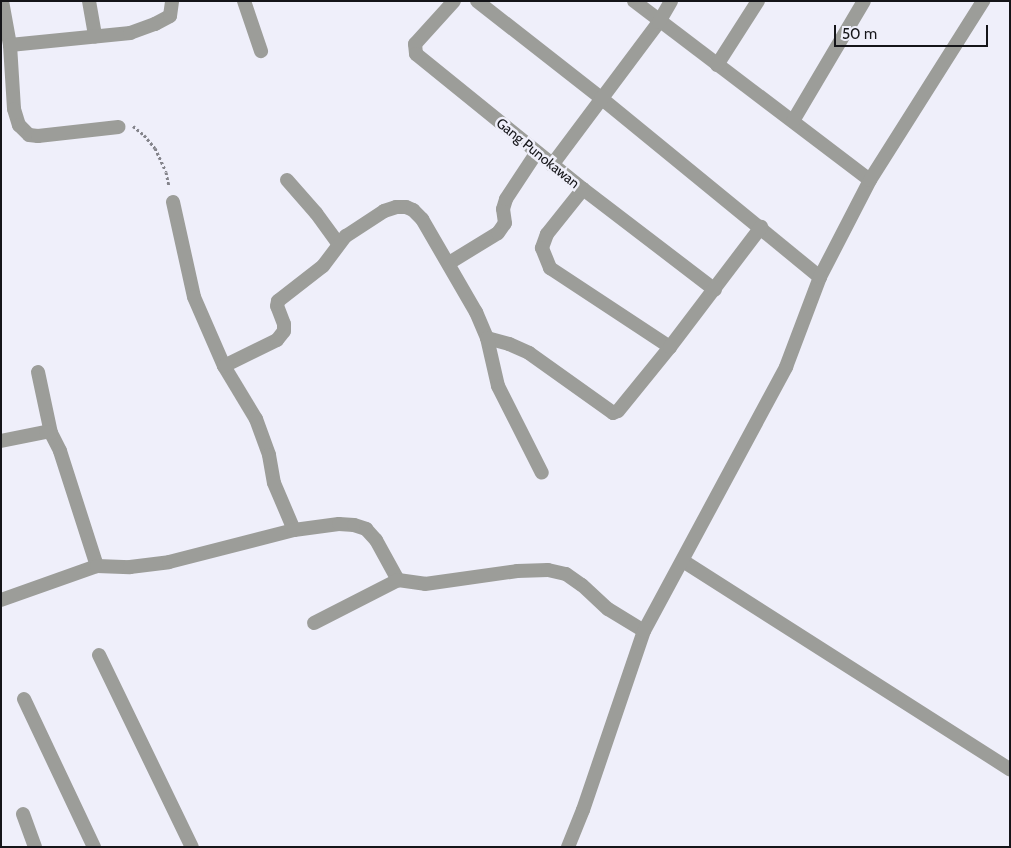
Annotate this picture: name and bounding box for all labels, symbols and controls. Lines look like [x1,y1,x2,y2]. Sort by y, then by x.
scale bar [836,15,990,47]
text: 50 m [842,25,877,43]
street label: Gang Punokawan [493,114,583,192]

